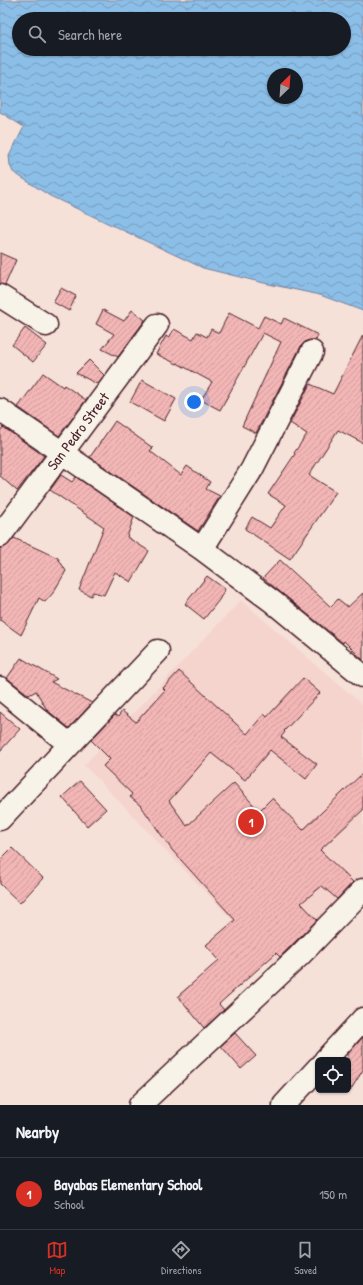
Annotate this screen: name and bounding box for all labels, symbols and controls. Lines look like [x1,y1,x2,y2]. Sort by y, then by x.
search box [12,12,351,56]
icon: search [26,23,48,45]
text: Search here [58,24,122,45]
north arrow [267,68,303,104]
street label: San Pedro Street [42,387,115,474]
your location [184,392,204,412]
pin: 1 [238,807,264,837]
map controls [315,1057,351,1093]
button: locate [315,1057,351,1093]
text: Nearby [16,1120,59,1143]
text: Bayabas Elementary School [54,1174,202,1195]
text: 1 [27,1185,31,1203]
text: 150 m [319,1185,347,1203]
text: School [54,1195,84,1213]
tab: Map [46,1239,68,1277]
tab: Directions [161,1239,202,1277]
tab: Saved [294,1239,317,1277]

